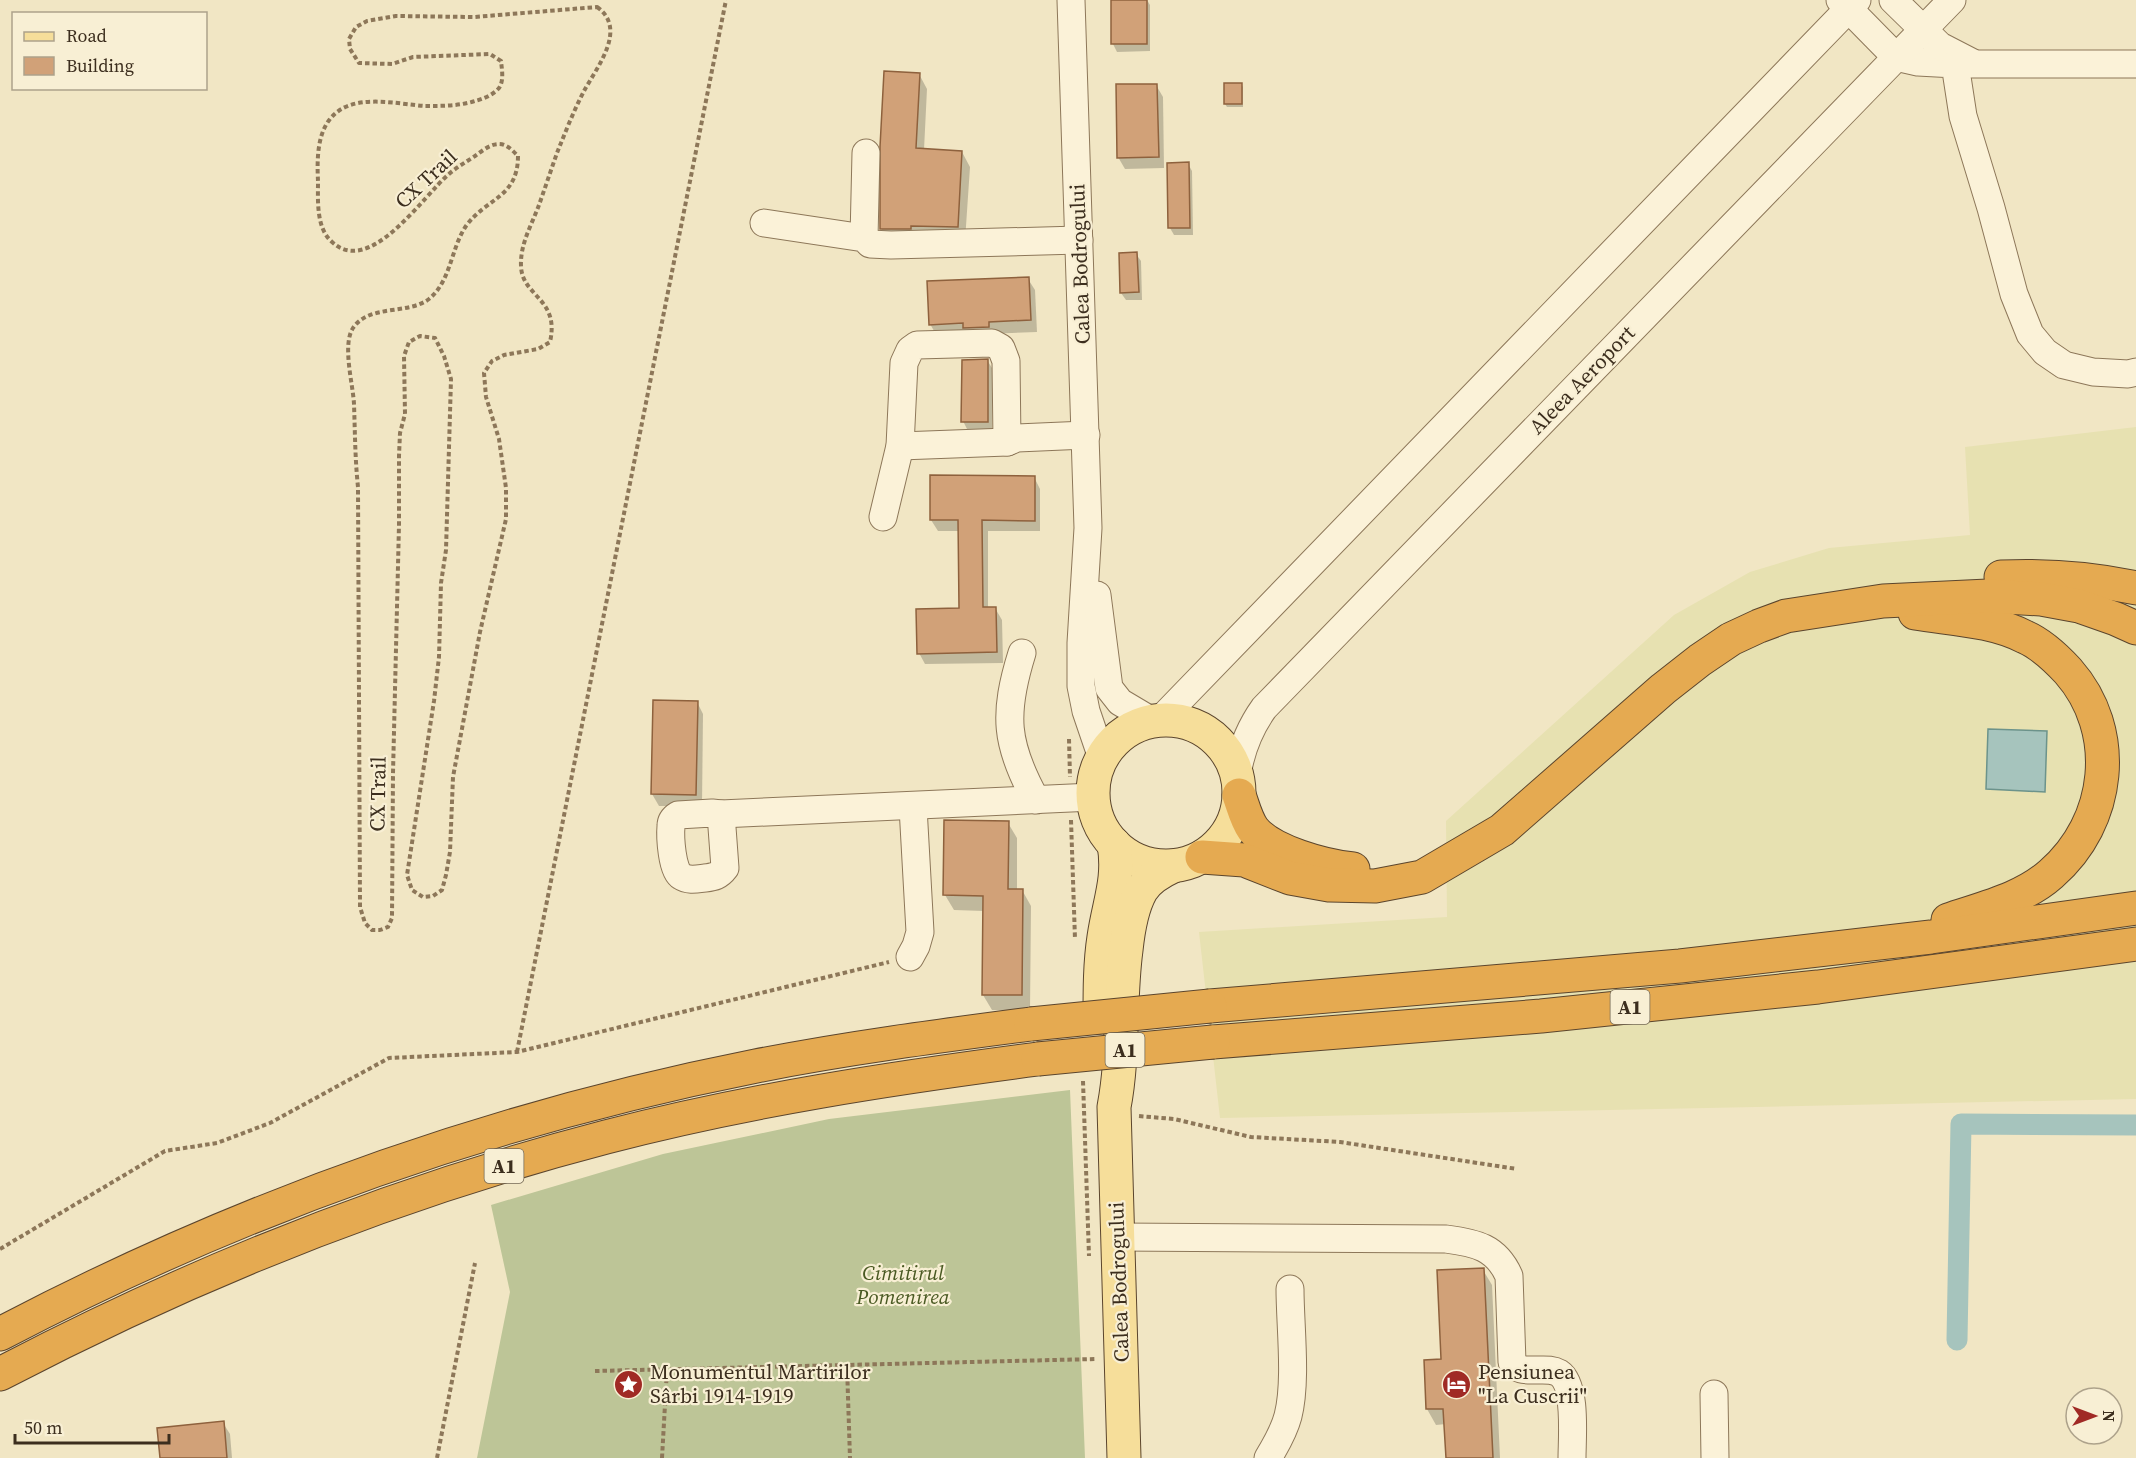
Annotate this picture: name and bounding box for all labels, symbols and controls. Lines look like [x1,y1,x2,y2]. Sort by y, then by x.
legend [12,12,207,90]
text: Road [66,23,107,48]
text: Building [66,53,134,78]
street label: CX Trail [388,142,463,215]
street label: Calea Bodrogului [1062,183,1097,345]
street label: Aleea Aeroport [1522,319,1641,440]
street label: CX Trail [362,756,393,832]
road number: A1 [1610,990,1650,1024]
road number: A1 [1106,1033,1144,1067]
road number: A1 [484,1149,524,1183]
street label: Calea Bodrogului [1101,1201,1136,1363]
park label: Cimitirul Pomenirea [855,1258,950,1311]
place label: Monumentul Martirilor Sârbi 1914-1919 [650,1357,871,1410]
place label: Pensiunea "La Cuscrii" [1478,1357,1587,1410]
place icon: Monumentul Martirilor Sârbi 1914-1919 [613,1368,645,1400]
hotel icon: Pensiunea "La Cuscrii" [1441,1368,1473,1400]
north arrow [2064,1386,2124,1446]
scale bar [15,1407,170,1445]
text: N [2098,1410,2120,1422]
text: 50 m [24,1415,62,1440]

